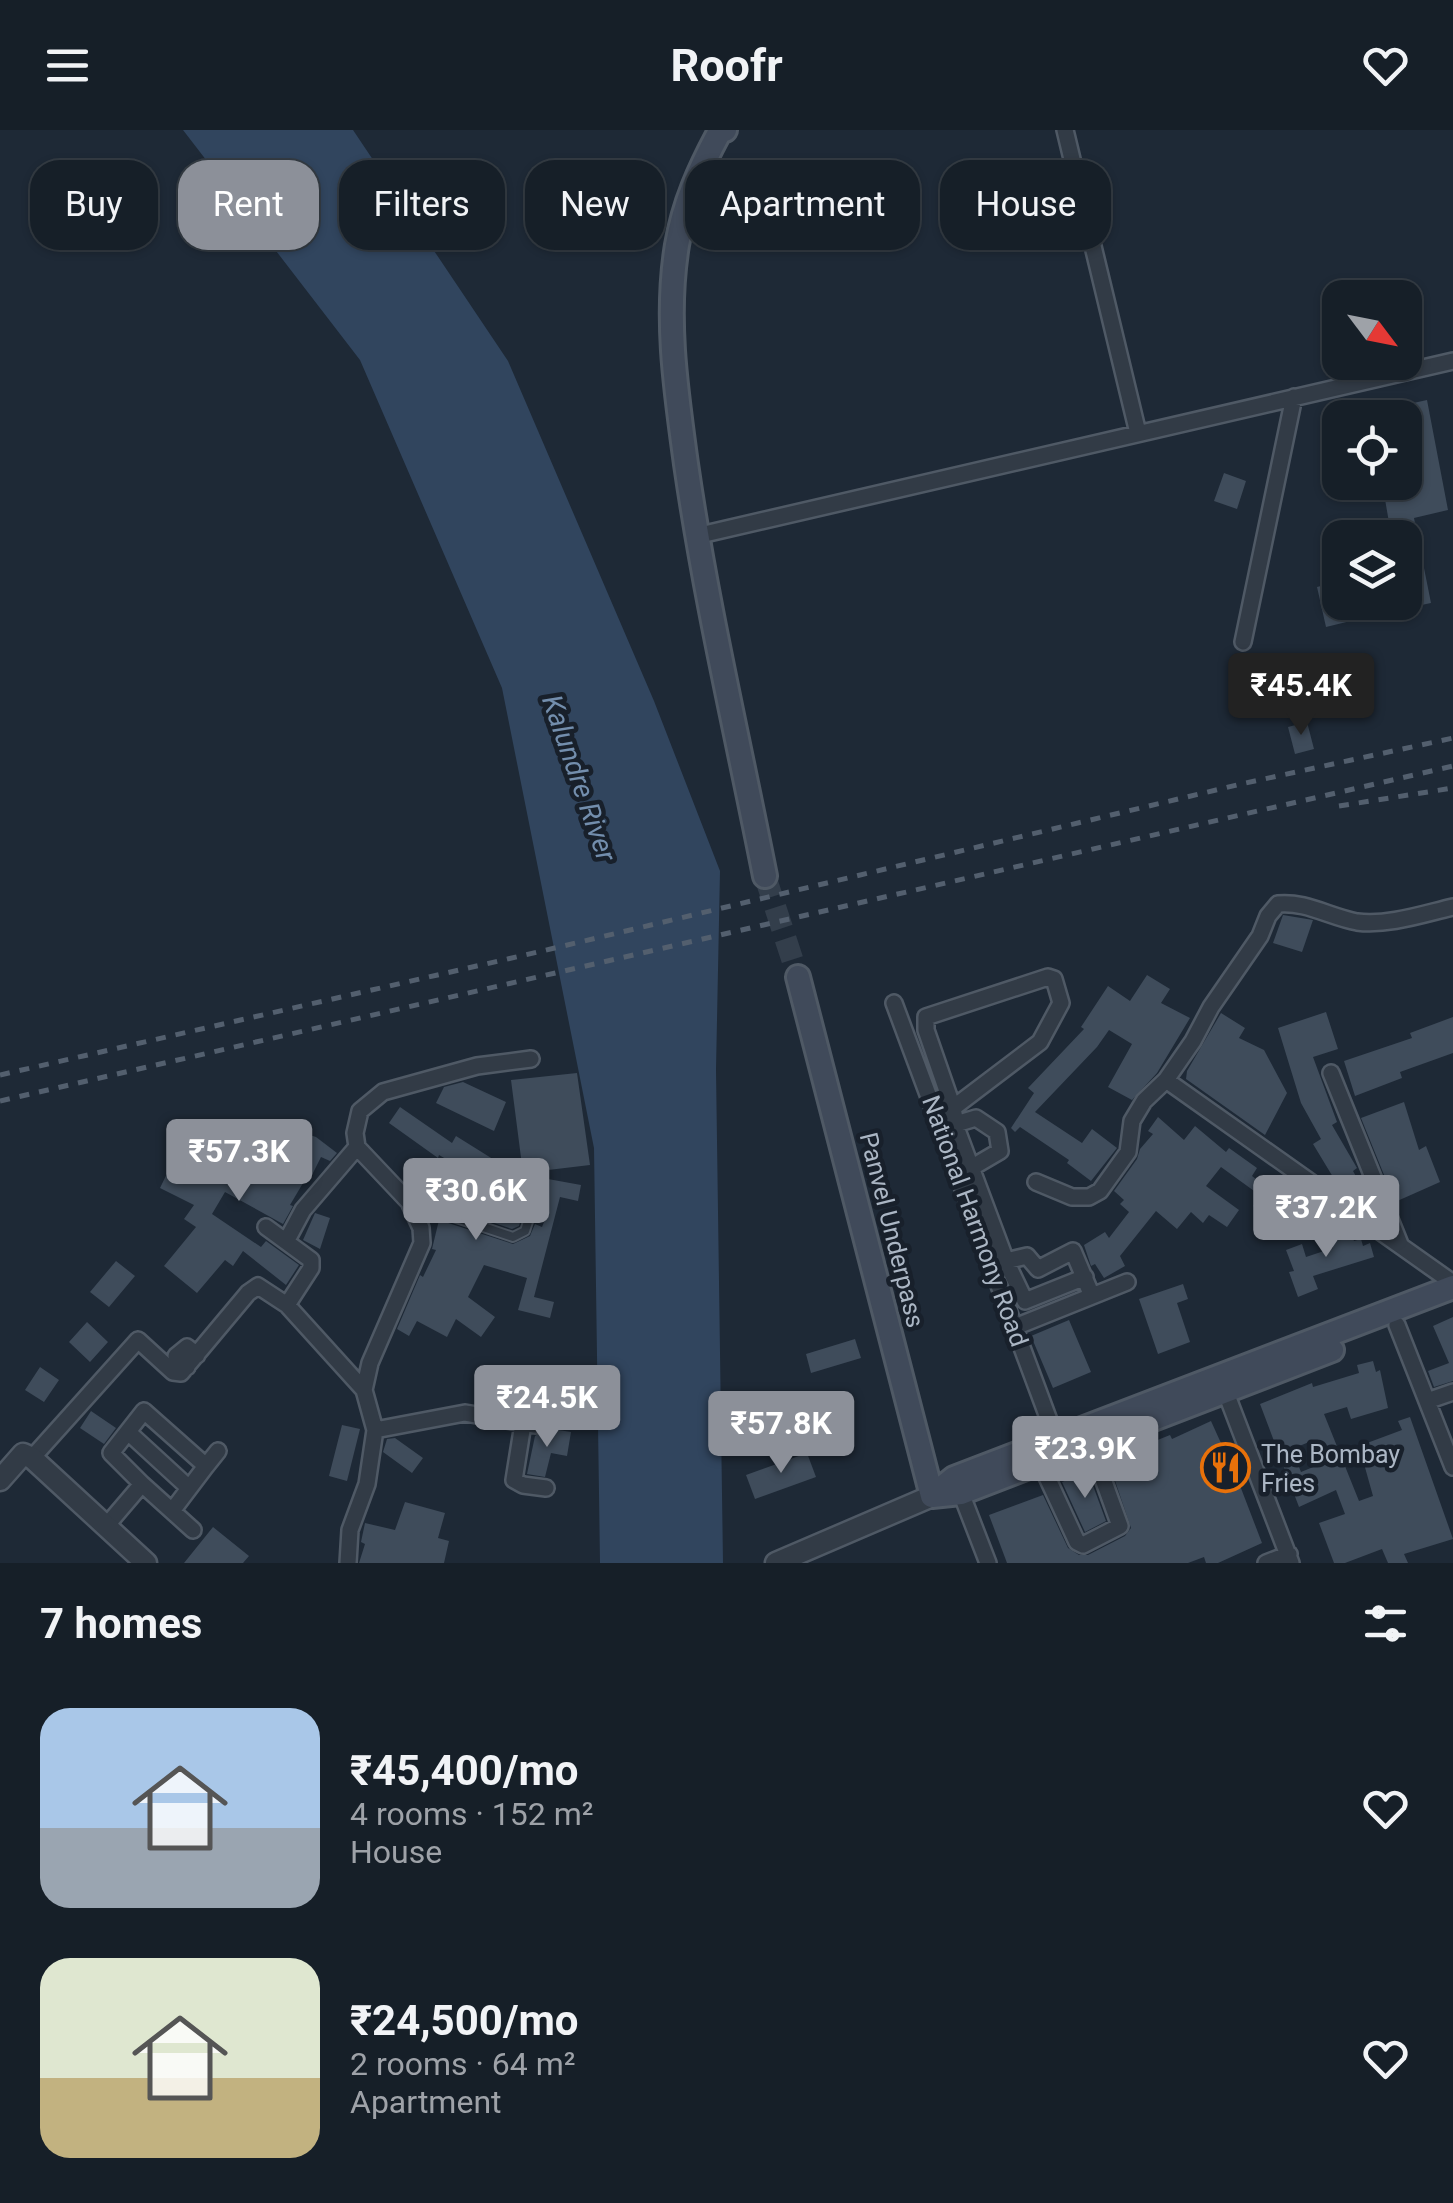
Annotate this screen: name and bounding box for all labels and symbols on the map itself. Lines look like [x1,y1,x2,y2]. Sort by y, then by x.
north arrow [1322,280,1422,380]
pin: ₹45.4K [1220,653,1382,738]
water label: Kalundre River [535,690,623,866]
street label: National Harmony Road [916,1092,1034,1350]
pin: ₹57.3K [158,1119,320,1204]
street label: Panvel Underpass [854,1130,930,1330]
pin: ₹30.6K [395,1158,557,1243]
pin: ₹37.2K [1245,1175,1407,1260]
pin: ₹24.5K [466,1365,628,1450]
pin: ₹57.8K [700,1391,862,1476]
pin: ₹23.9K [1004,1416,1166,1501]
place label: The Bombay Fries [1261,1440,1400,1498]
restaurant icon: The Bombay Fries [1200,1442,1252,1494]

